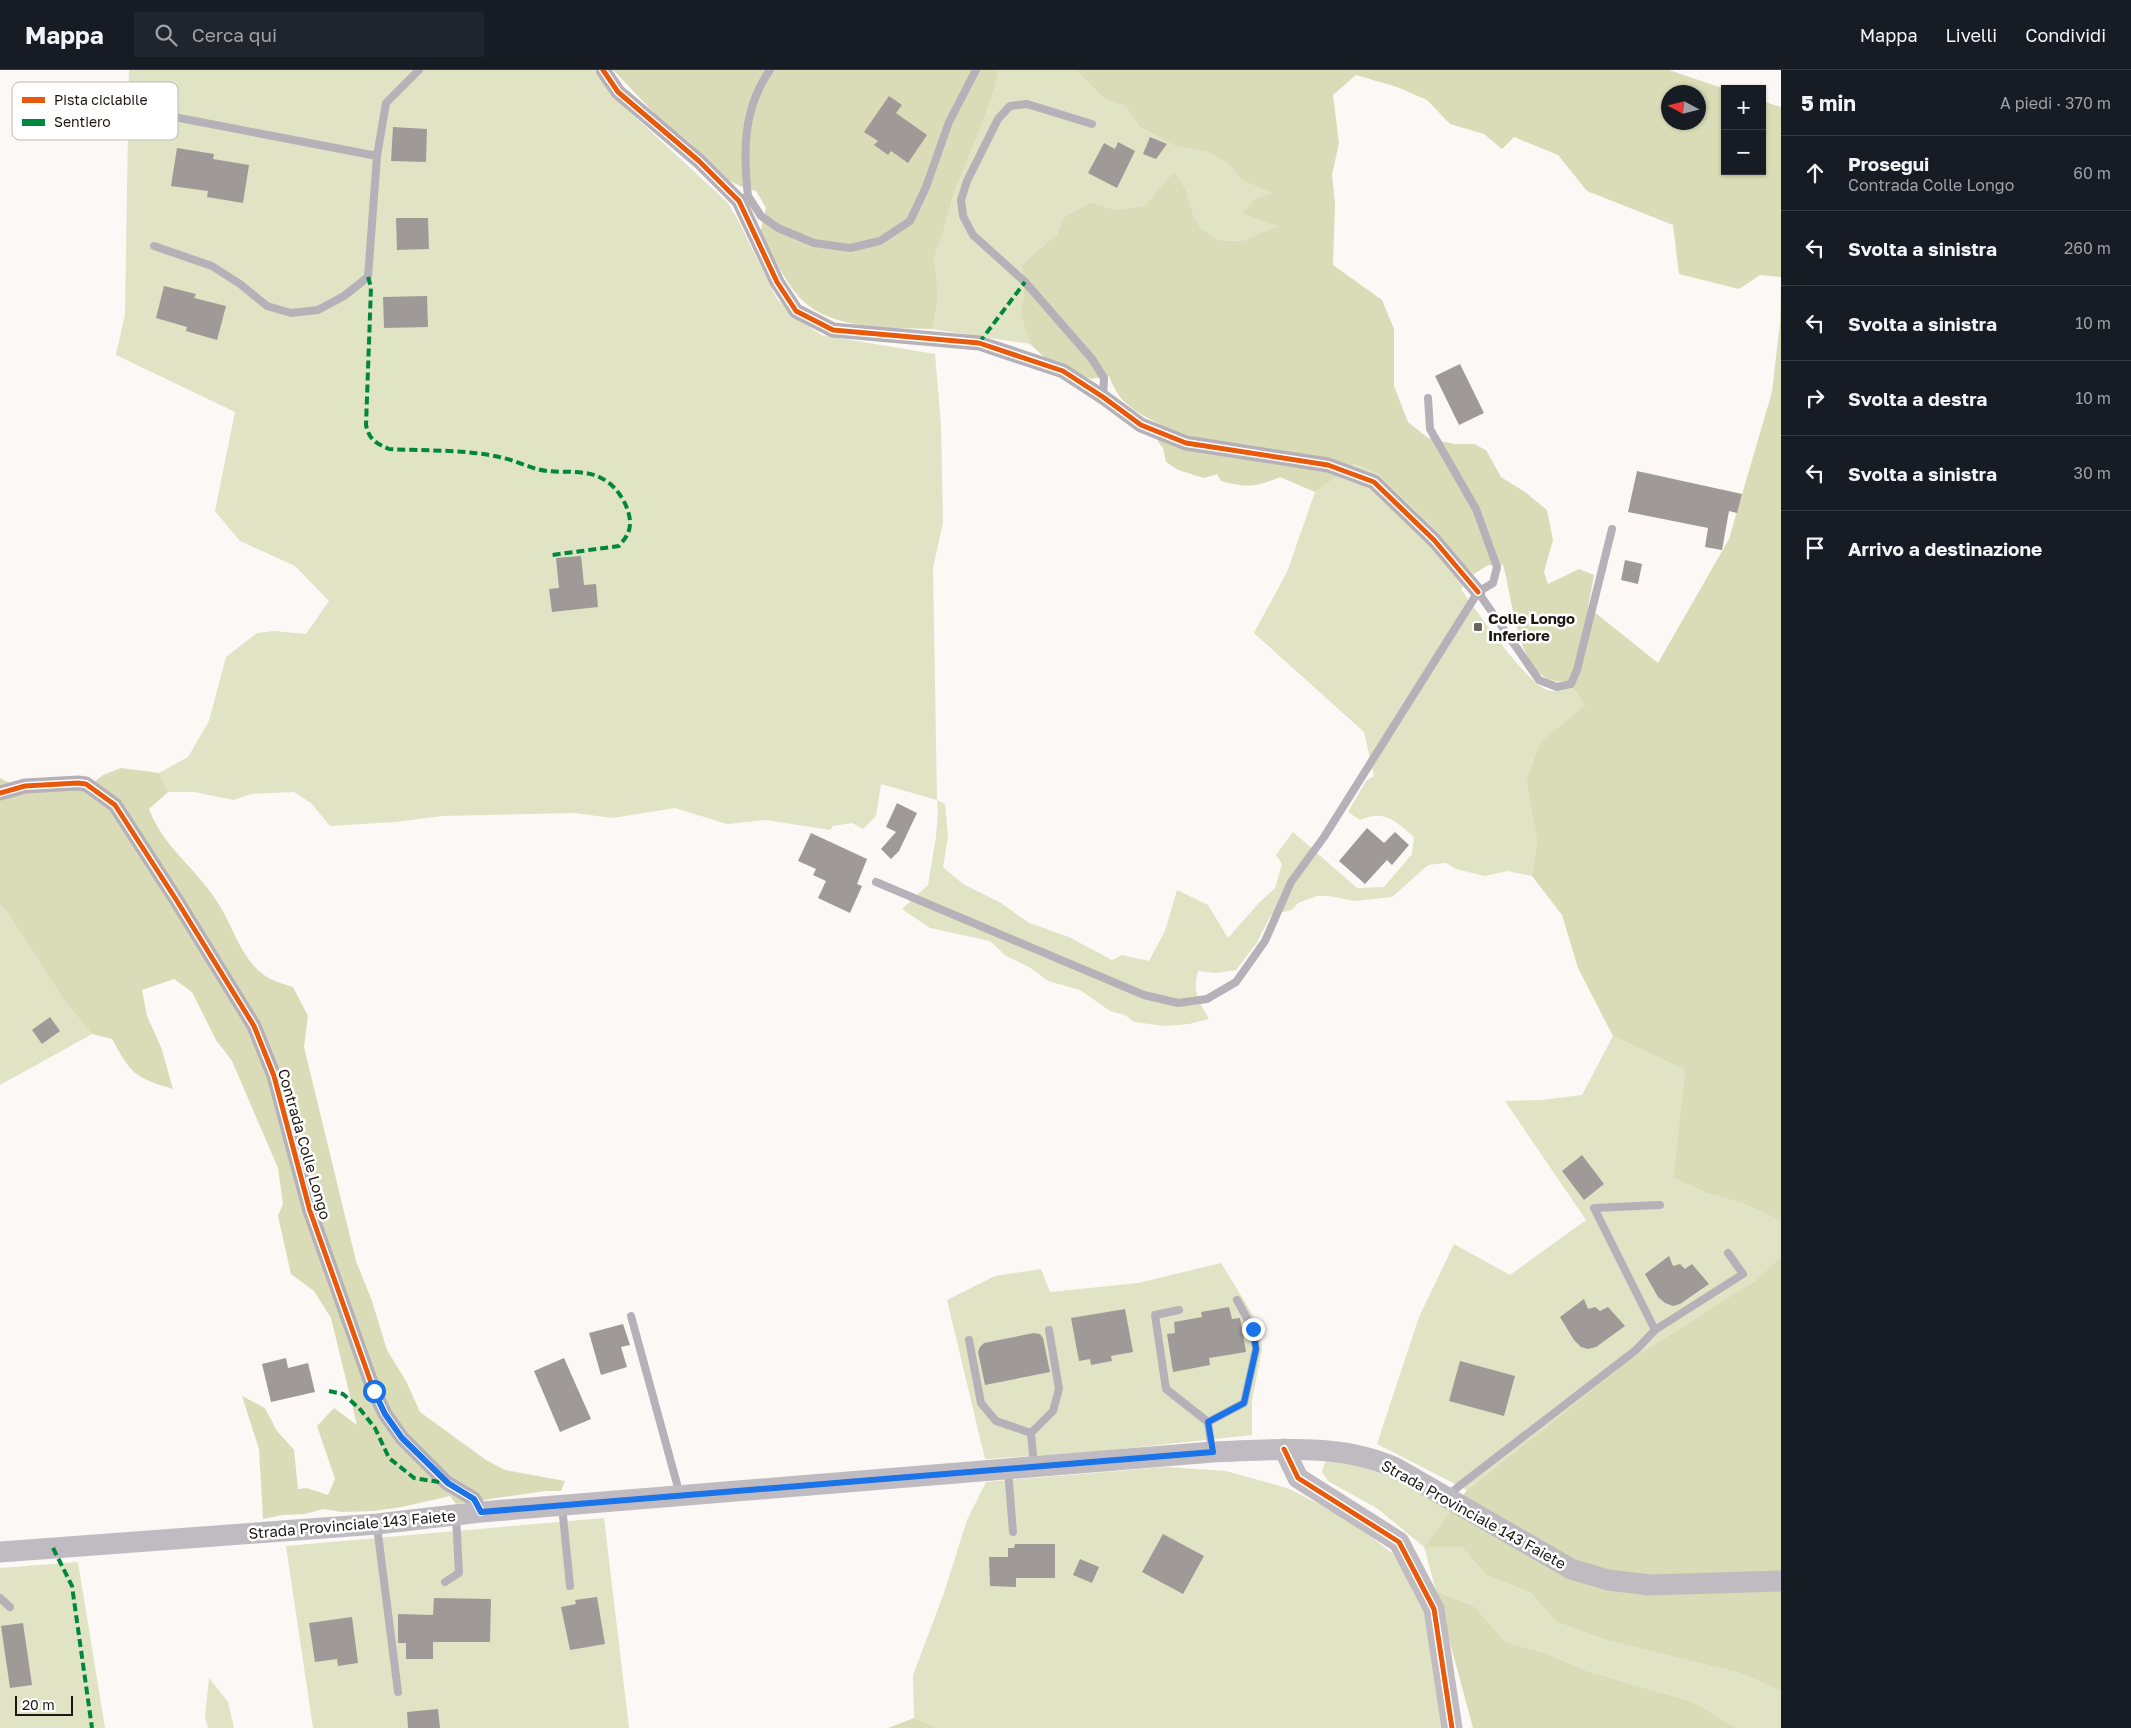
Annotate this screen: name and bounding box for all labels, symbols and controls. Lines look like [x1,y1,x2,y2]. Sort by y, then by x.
search box [134,12,484,57]
text: Mappa [25,20,104,49]
icon: search [152,21,180,49]
text: Cerca qui [192,23,277,46]
text: Mappa [1860,24,1918,46]
text: Livelli [1946,24,1997,46]
text: Condividi [2025,24,2106,46]
legend [12,82,178,140]
north arrow [1661,85,1706,130]
map controls [1721,85,1766,175]
button: + [1721,85,1766,130]
text: 5 min [1801,90,1856,116]
text: Pista ciclabile [54,91,148,108]
text: A piedi · 370 m [2000,93,2111,113]
text: Sentiero [54,113,111,130]
button: − [1721,130,1766,175]
text: Prosegui [1848,152,1929,175]
icon: ahead [1801,159,1829,187]
text: 60 m [2073,163,2111,183]
text: Contrada Colle Longo [1848,175,2014,195]
icon: left [1801,234,1829,262]
text: Svolta a sinistra [1848,237,1997,260]
text: 260 m [2064,238,2111,258]
icon: left [1801,309,1829,337]
text: Svolta a sinistra [1848,312,1997,335]
text: 10 m [2075,313,2111,333]
icon: right [1801,384,1829,412]
text: Svolta a destra [1848,387,1987,410]
text: 10 m [2075,388,2111,408]
icon: left [1801,459,1829,487]
text: Svolta a sinistra [1848,462,1997,485]
text: 30 m [2074,463,2111,483]
icon: arrive [1801,534,1829,562]
text: Arrivo a destinazione [1848,537,2042,560]
place label: Colle Longo Inferiore [1488,609,1575,644]
marker: Colle Longo Inferiore [1472,621,1484,633]
street label: Contrada Colle Longo [275,1067,335,1221]
route end [1242,1318,1265,1341]
route start [363,1380,386,1403]
street label: Strada Provinciale 143 Faiete [1379,1456,1570,1572]
street label: Strada Provinciale 143 Faiete [248,1506,457,1542]
scale bar [15,1693,72,1716]
text: 20 m [22,1696,55,1713]

